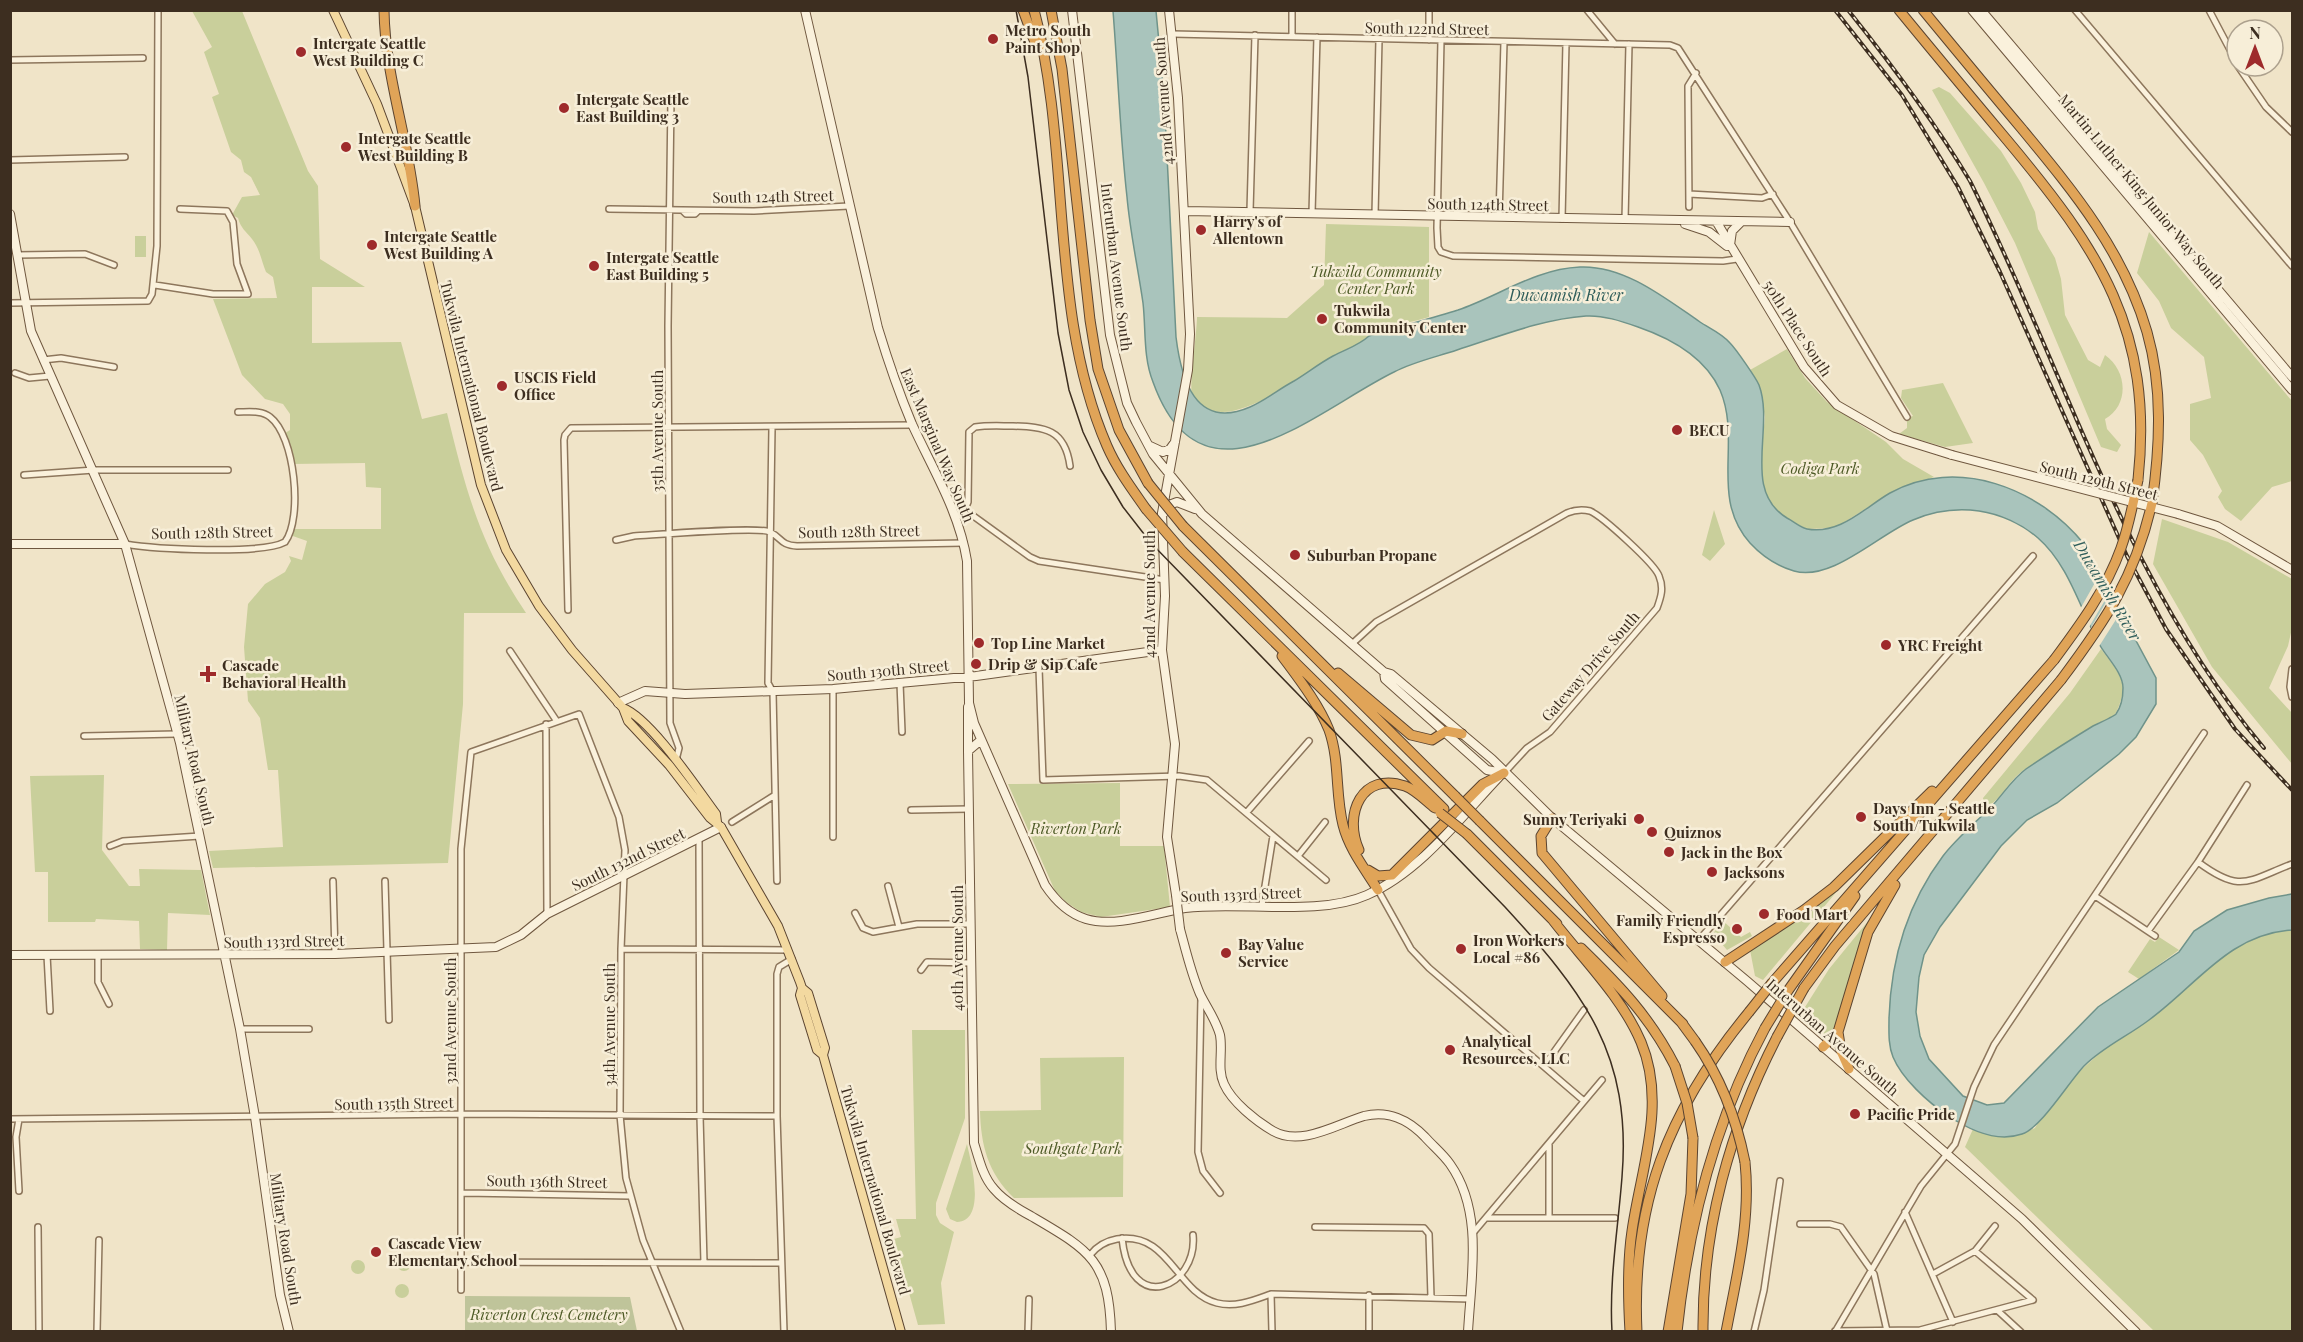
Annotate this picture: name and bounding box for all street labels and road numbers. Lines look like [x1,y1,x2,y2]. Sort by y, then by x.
street label: South 122nd Street [1365,17,1490,39]
street label: 42nd Avenue South [1149,36,1177,165]
street label: Martin Luther King Junior Way South [2055,89,2230,293]
street label: Interurban Avenue South [1097,182,1137,352]
street label: South 124th Street [712,185,834,207]
street label: South 124th Street [1427,193,1549,215]
street label: 50th Place South [1759,276,1837,380]
street label: Tukwila International Boulevard [436,278,508,494]
street label: East Marginal Way South [896,365,980,525]
street label: 35th Avenue South [647,369,667,492]
street label: South 129th Street [2038,456,2161,505]
street label: South 128th Street [798,520,921,542]
street label: South 128th Street [151,521,274,543]
street label: 42nd Avenue South [1139,530,1159,658]
street label: Gateway Drive South [1536,606,1644,725]
street label: South 130th Street [826,655,950,685]
street label: Military Road South [170,693,220,827]
street label: South 132nd Street [568,823,689,895]
street label: South 133rd Street [1180,882,1302,906]
street label: 40th Avenue South [947,885,967,1011]
street label: South 133rd Street [223,930,345,952]
street label: 32nd Avenue South [440,957,460,1085]
street label: 34th Avenue South [599,963,619,1087]
street label: Interurban Avenue South [1763,974,1904,1100]
street label: Tukwila International Boulevard [837,1083,916,1297]
street label: South 135th Street [334,1092,455,1114]
street label: South 136th Street [486,1170,608,1192]
street label: Military Road South [266,1171,306,1307]

